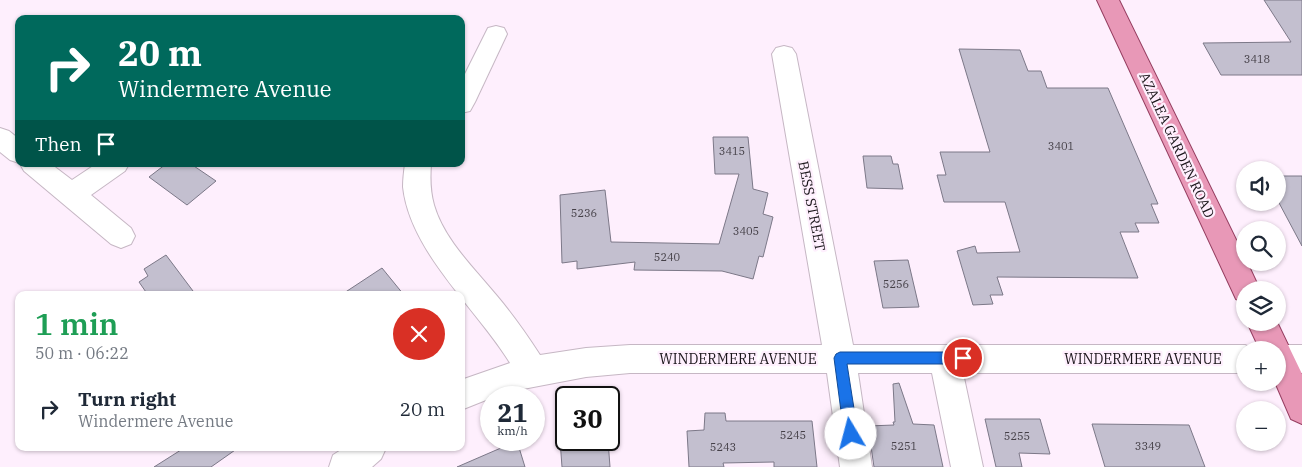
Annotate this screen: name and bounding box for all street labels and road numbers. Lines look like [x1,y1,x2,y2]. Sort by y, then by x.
street label: AZALEA GARDEN ROAD [1135,69,1219,221]
street label: BESS STREET [794,159,830,253]
street label: WINDERMERE AVENUE [659,350,817,368]
street label: WINDERMERE AVENUE [1064,350,1222,368]

